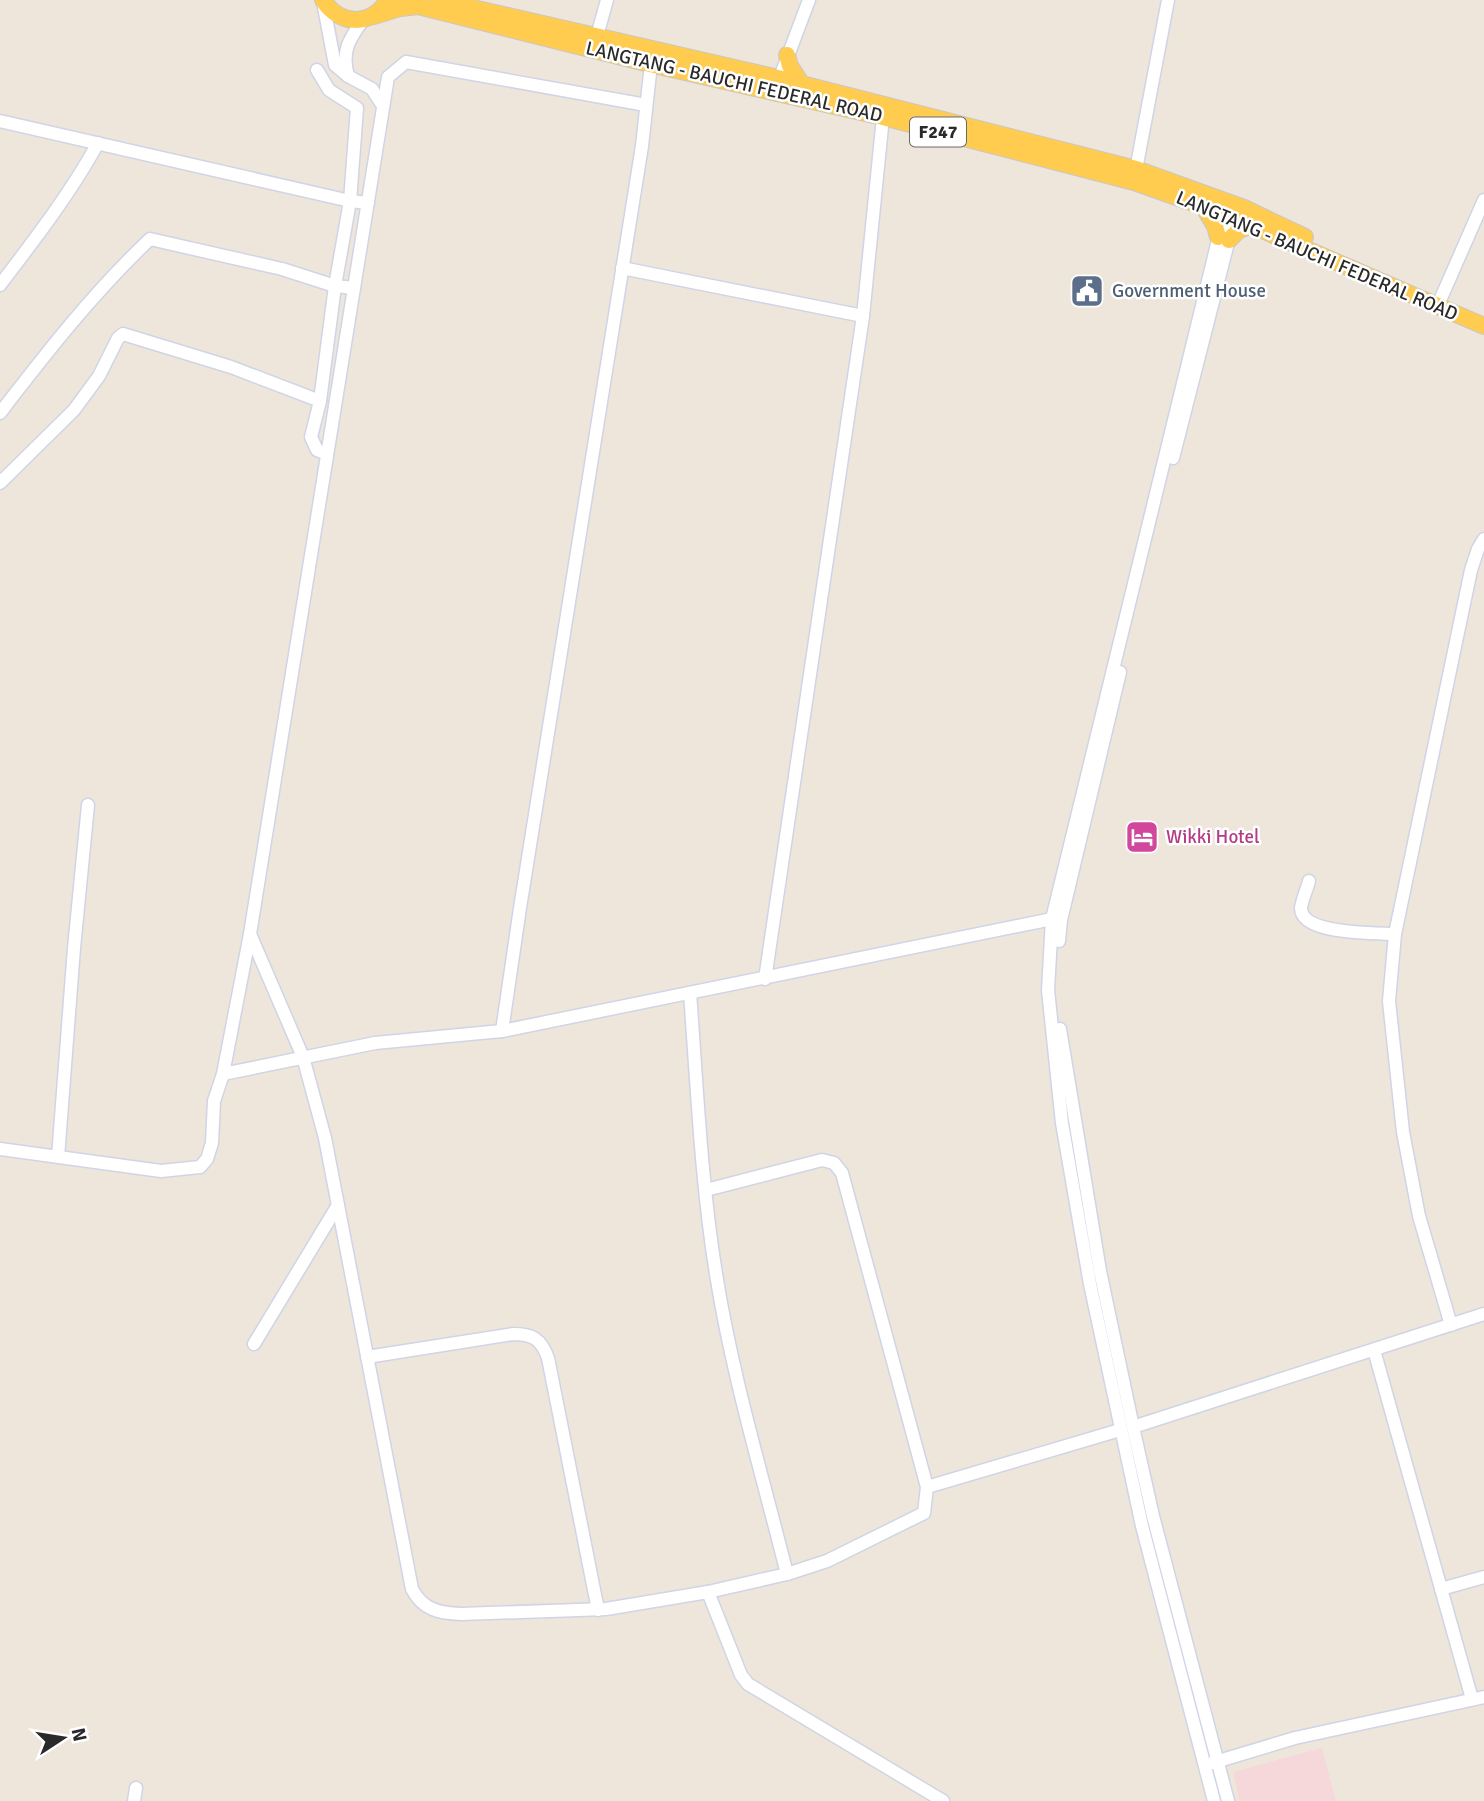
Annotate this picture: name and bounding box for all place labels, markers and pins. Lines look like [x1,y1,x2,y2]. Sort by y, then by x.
public building icon: Government House [1068,272,1106,310]
place label: Government House [1112,279,1266,303]
hotel icon: Wikki Hotel [1123,818,1161,856]
place label: Wikki Hotel [1166,825,1260,849]

